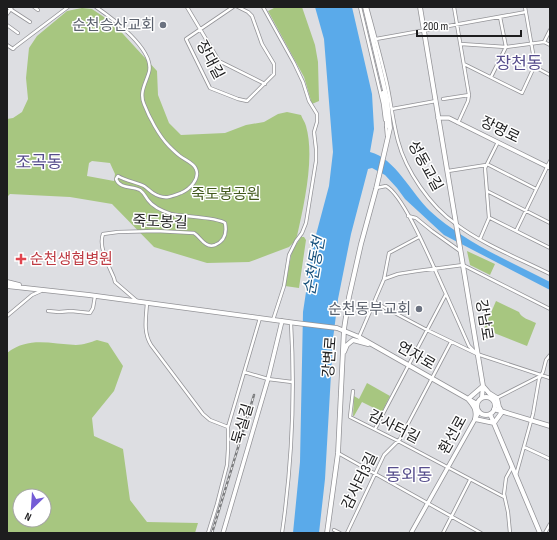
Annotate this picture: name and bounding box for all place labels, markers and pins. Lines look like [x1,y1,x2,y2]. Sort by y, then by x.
place label: 순천승산교회 [72,16,155,35]
marker: 순천승산교회 [158,20,168,30]
place label: 순천생협병원 [30,250,113,269]
marker: 순천생협병원 [15,253,27,265]
place label: 순천동부교회 [328,300,411,319]
marker: 순천동부교회 [414,304,424,314]

